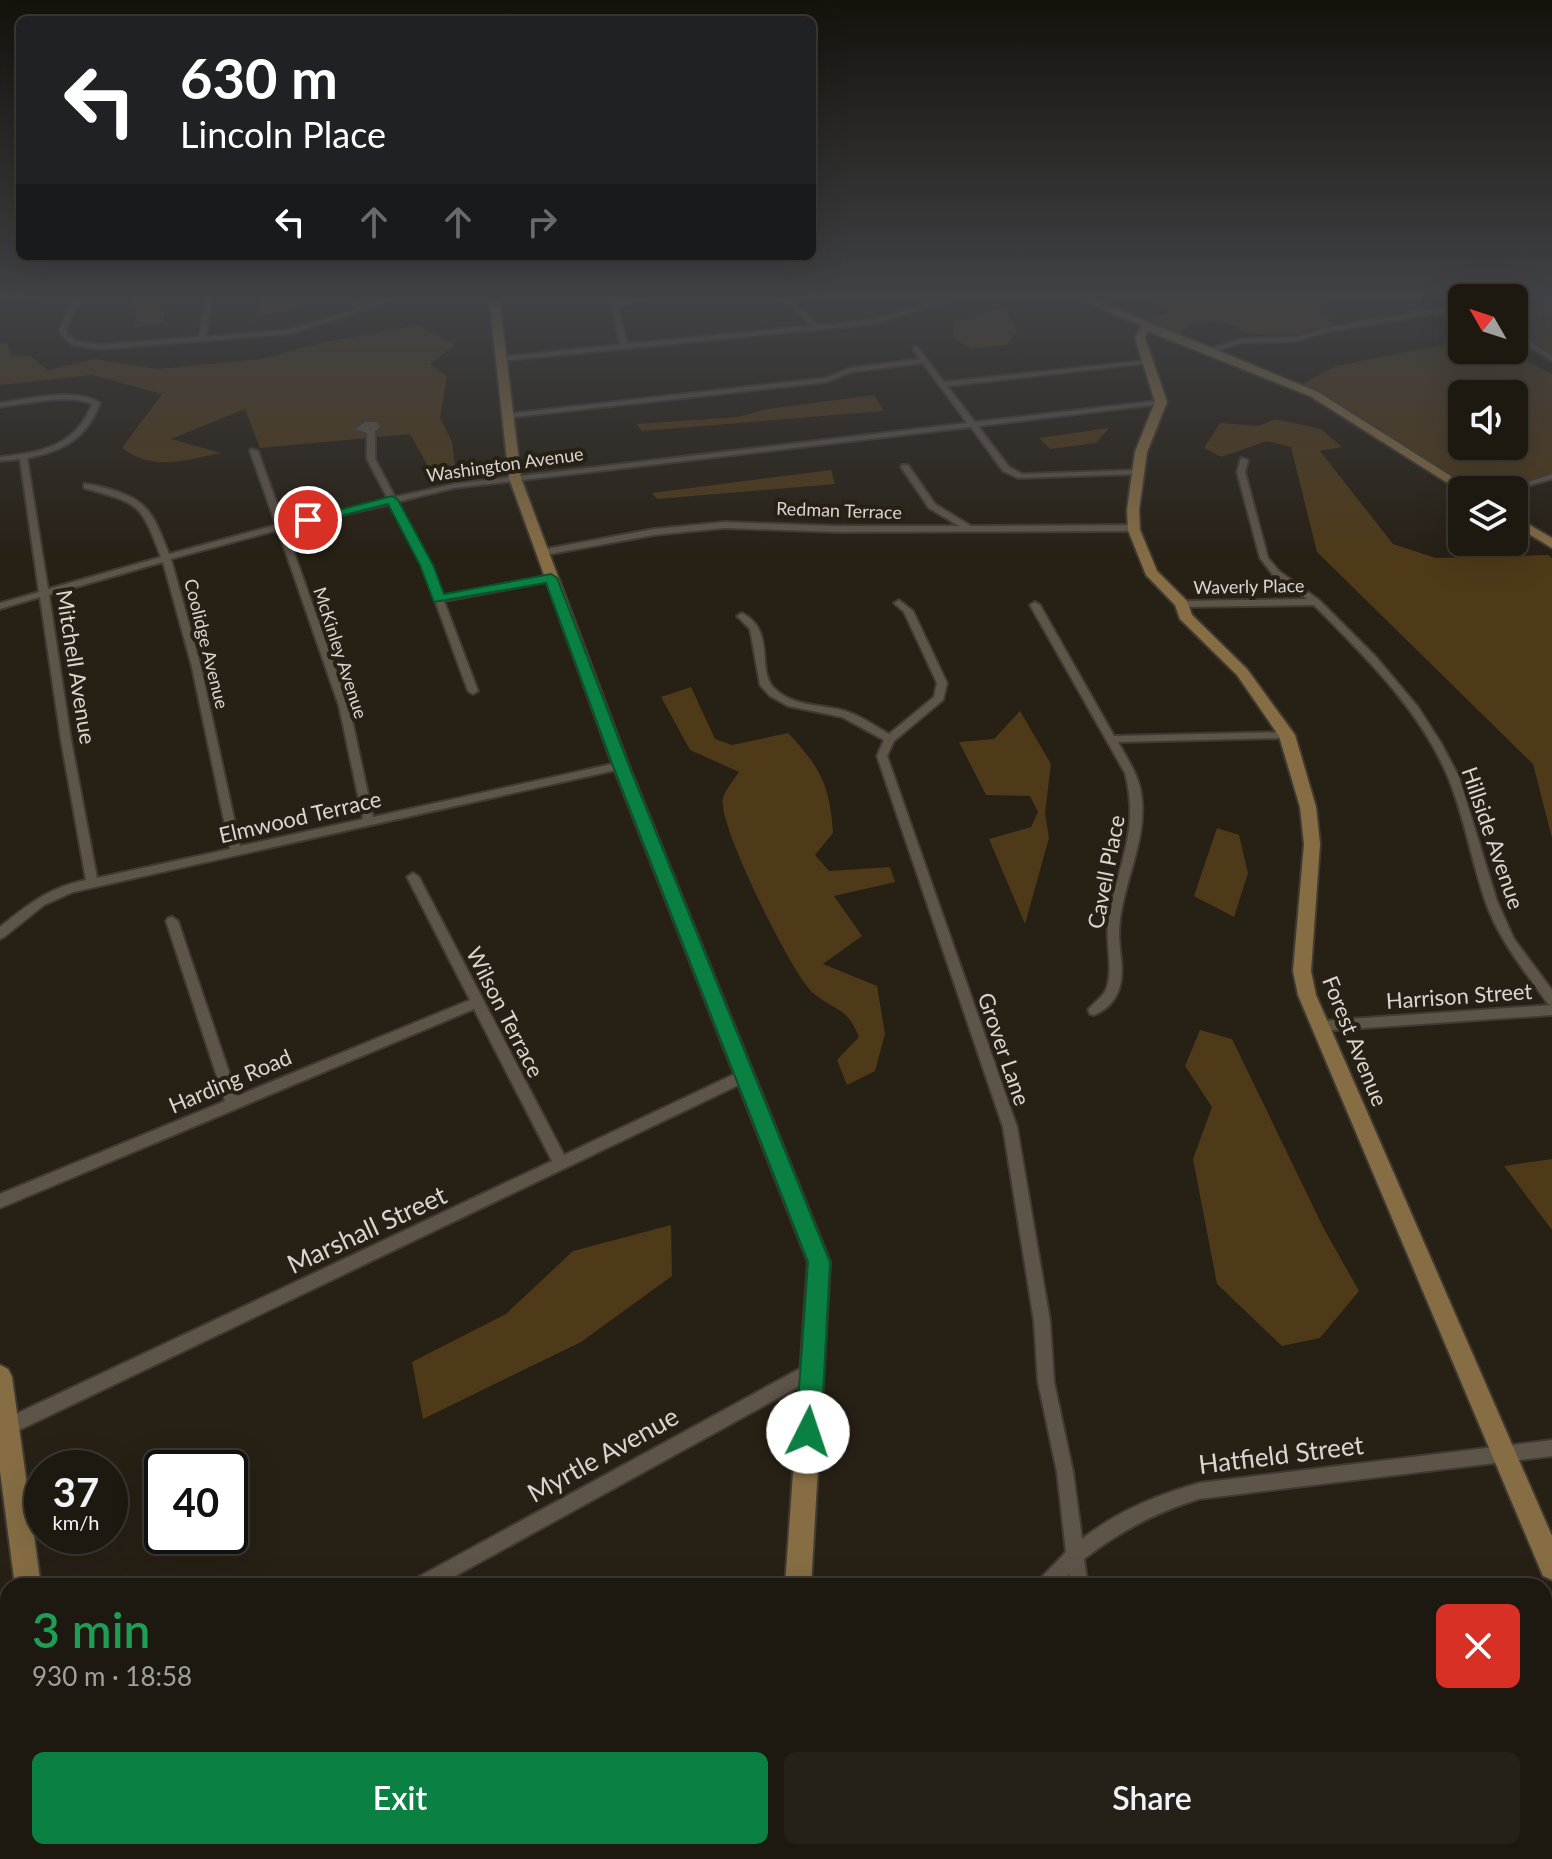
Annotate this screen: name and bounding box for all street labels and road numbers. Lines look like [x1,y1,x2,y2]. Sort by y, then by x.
street label: Washington Avenue [425,442,585,486]
street label: Redman Terrace [776,497,902,523]
street label: Waverly Place [1193,574,1305,598]
street label: Coolidge Avenue [180,576,234,711]
street label: McKinley Avenue [309,584,373,721]
street label: Mitchell Avenue [51,588,102,746]
street label: Hillside Avenue [1456,763,1530,913]
street label: Elmwood Terrace [216,785,384,848]
street label: Cavell Place [1081,813,1130,931]
street label: Wilson Terrace [461,942,550,1082]
street label: Forest Avenue [1317,972,1394,1110]
street label: Harrison Street [1385,977,1533,1014]
street label: Grover Lane [973,989,1036,1109]
street label: Harding Road [164,1043,295,1119]
street label: Marshall Street [282,1178,452,1280]
street label: Myrtle Avenue [521,1399,684,1509]
street label: Hatfield Street [1197,1428,1366,1480]

